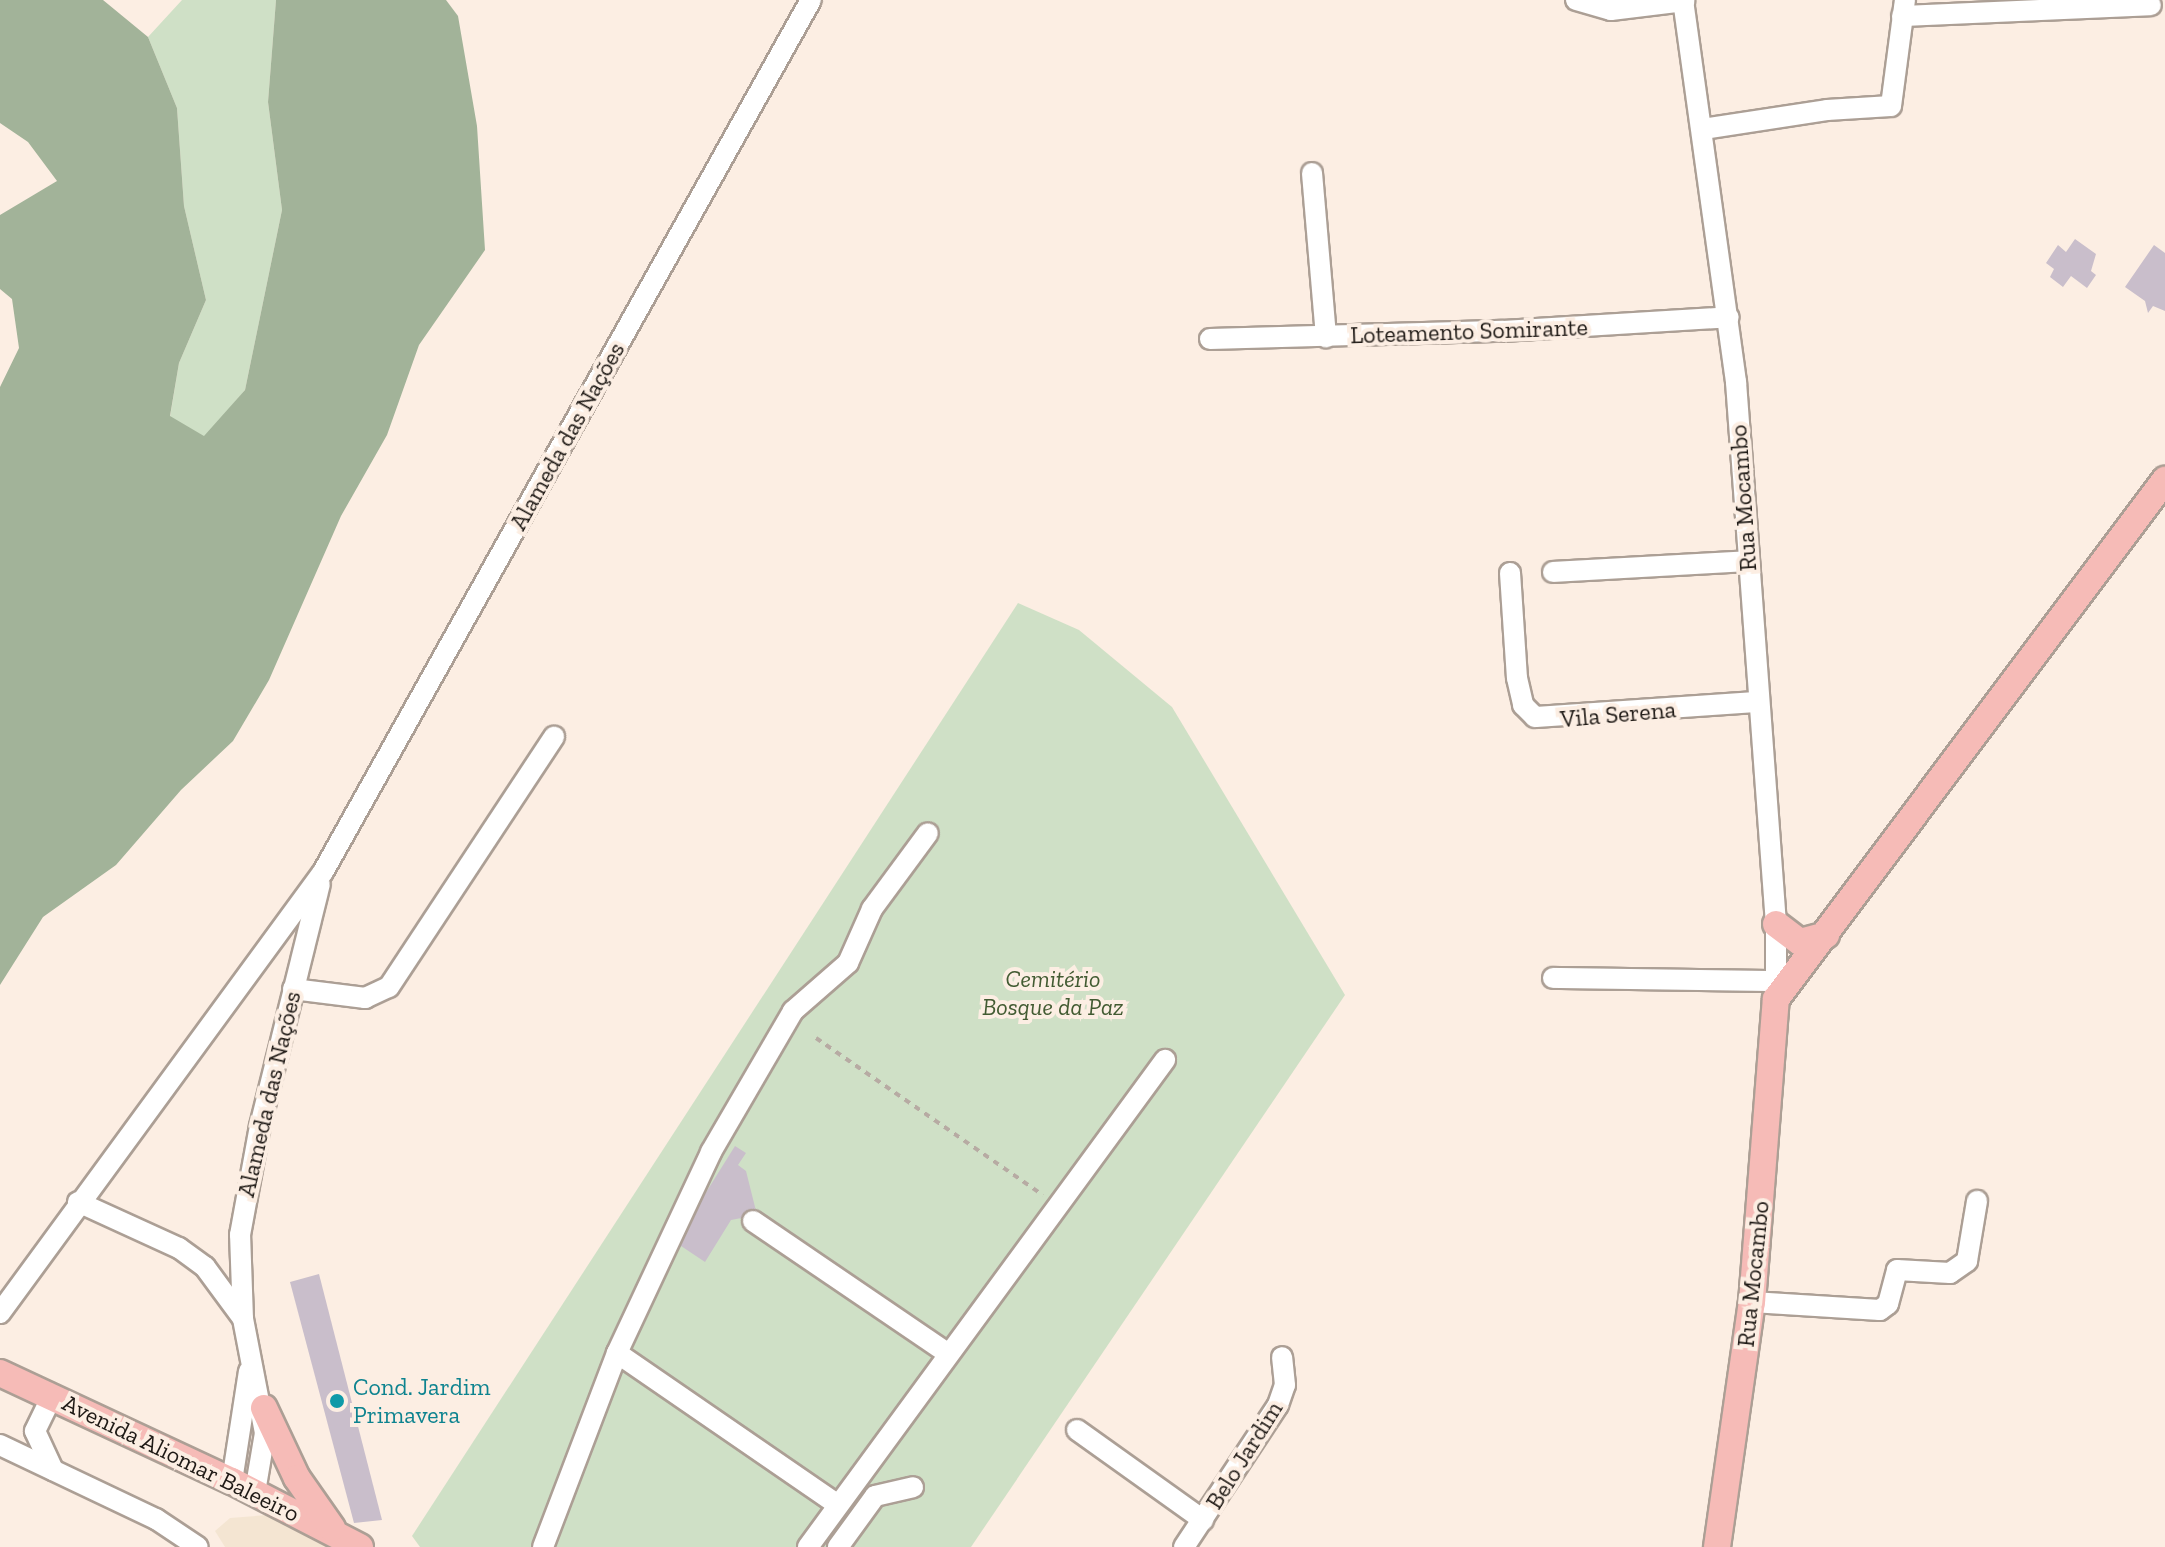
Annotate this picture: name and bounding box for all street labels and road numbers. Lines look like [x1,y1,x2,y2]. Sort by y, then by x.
street label: Loteamento Somirante [1350,312,1588,350]
street label: Alameda das Nações [503,337,631,535]
street label: Rua Mocambo [1724,424,1762,572]
street label: Vila Serena [1559,695,1677,733]
street label: Alameda das Nações [231,988,307,1200]
street label: Rua Mocambo [1731,1200,1775,1348]
street label: Avenida Aliomar Baleeiro [57,1388,305,1528]
street label: Belo Jardim [1199,1395,1289,1515]

